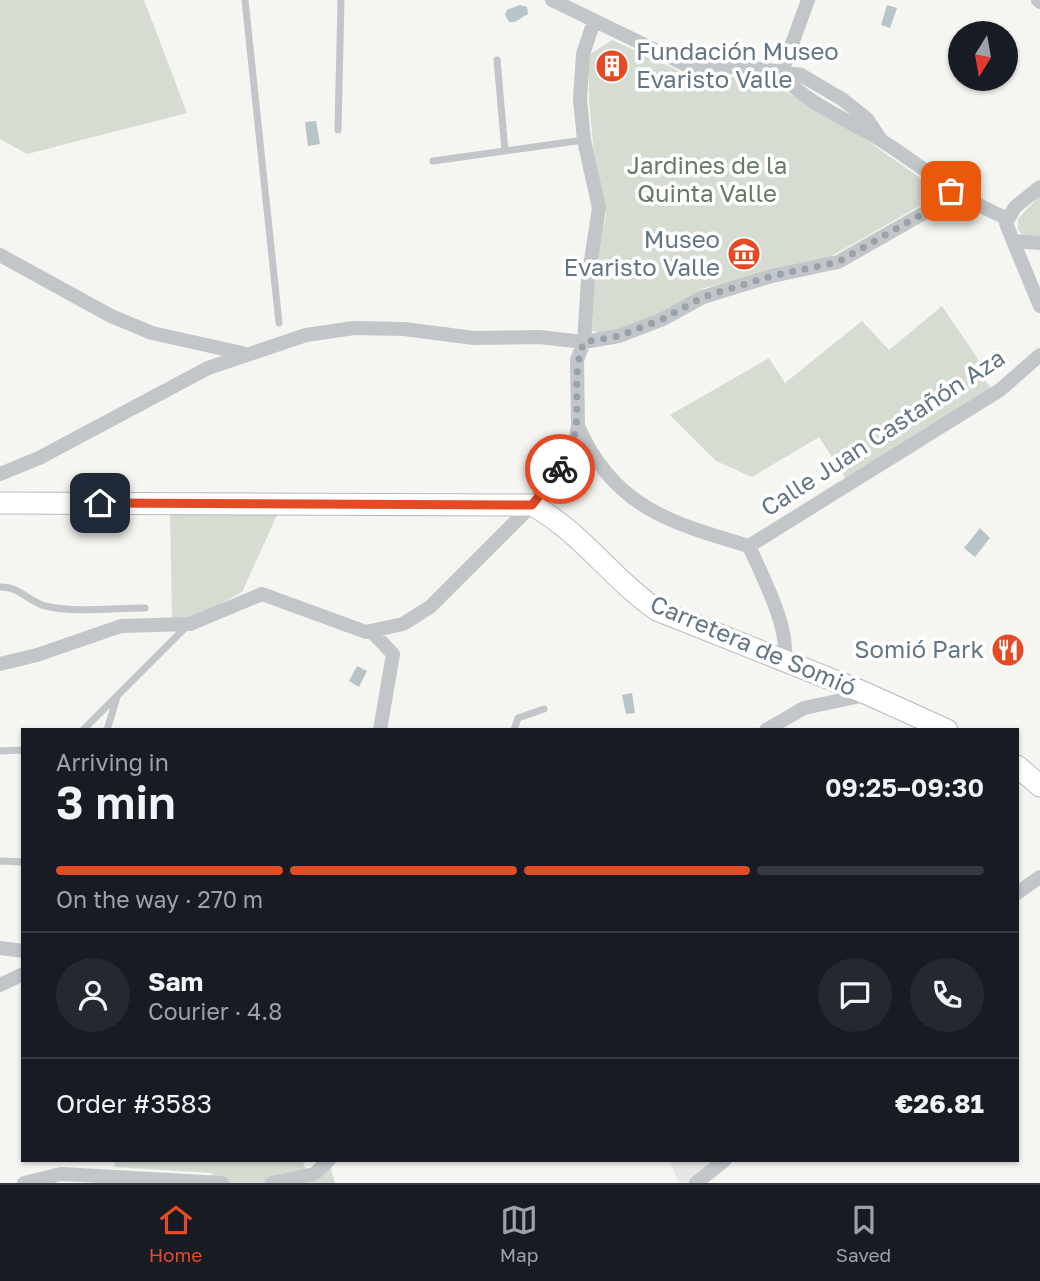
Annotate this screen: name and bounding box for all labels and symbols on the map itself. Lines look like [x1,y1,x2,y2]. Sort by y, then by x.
north arrow [948,21,1018,91]
place label: Fundación Museo Evaristo Valle [636,36,839,93]
building icon: Fundación Museo Evaristo Valle [593,47,631,85]
park label: Jardines de la Quinta Valle [627,150,787,207]
pin [921,161,981,221]
place label: Museo Evaristo Valle [564,224,720,281]
museum icon: Museo Evaristo Valle [725,235,763,273]
street label: Calle Juan Castañón Aza [755,342,1010,521]
courier [525,434,595,504]
pin [70,473,130,533]
street label: Carretera de Somió [646,588,861,701]
restaurant icon: Somió Park [989,631,1027,669]
place label: Somió Park [854,634,984,663]

